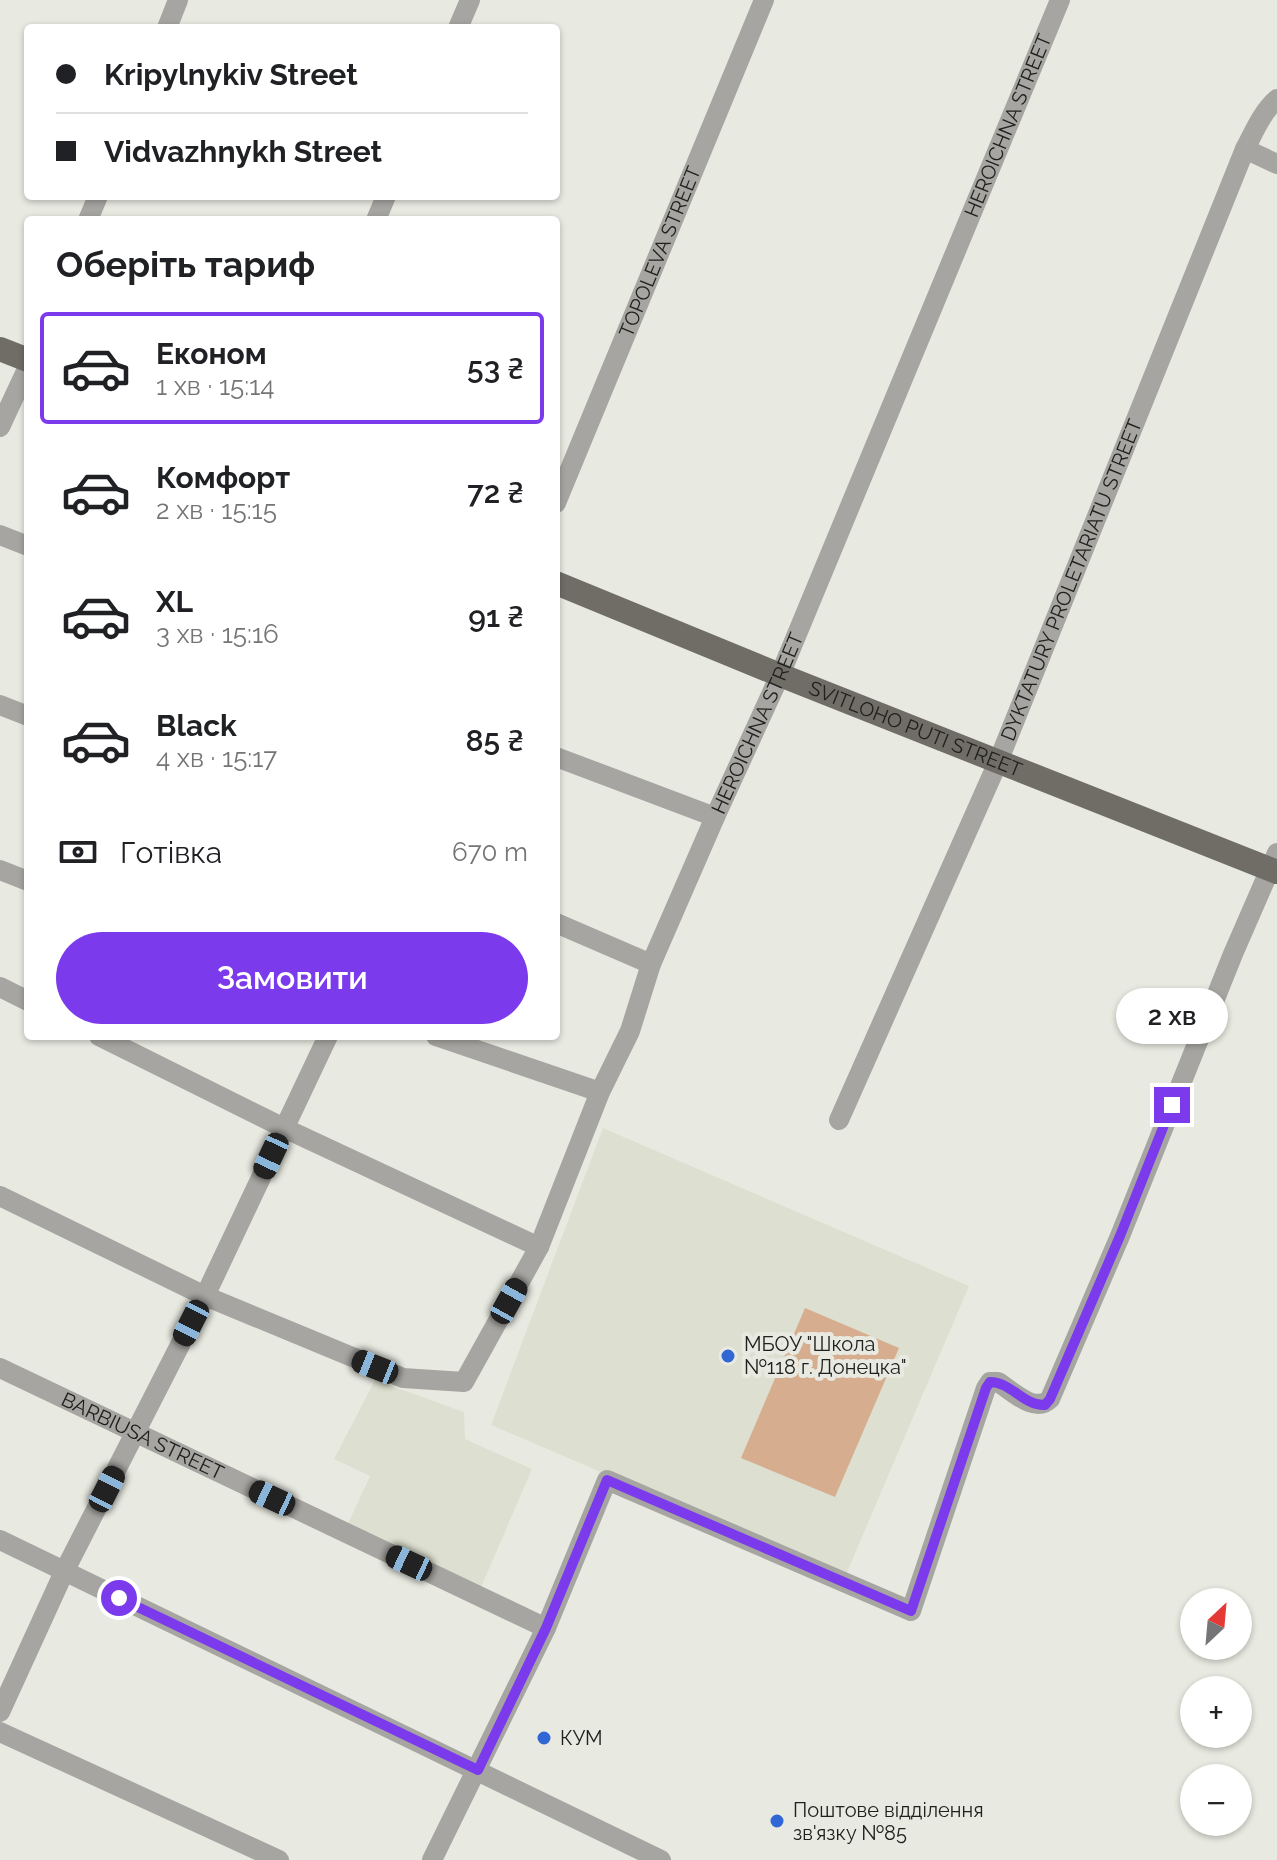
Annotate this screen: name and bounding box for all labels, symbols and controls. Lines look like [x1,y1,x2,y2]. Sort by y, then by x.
street label: HEROICHNA STREET [959,31,1057,221]
text: Kripylnykiv Street [104,57,358,92]
text: Vidvazhnykh Street [104,134,382,169]
street label: TOPOLEVA STREET [614,163,706,341]
text: Оберіть тариф [56,243,315,285]
icon: car [60,332,132,404]
text: Економ [156,336,267,371]
text: 53 ₴ [467,351,524,386]
text: 1 хв · 15:14 [156,371,274,401]
street label: DYKTATURY PROLETARIATU STREET [996,415,1147,744]
icon: car [60,456,132,528]
text: Комфорт [156,460,290,495]
text: 72 ₴ [467,475,524,510]
text: 2 хв · 15:15 [156,495,277,525]
icon: car [60,580,132,652]
text: XL [156,584,193,619]
text: 91 ₴ [468,599,524,634]
text: 3 хв · 15:16 [156,619,279,649]
street label: HEROICHNA STREET [706,629,808,817]
street label: SVITLOHO PUTI STREET [805,676,1026,782]
icon: car [60,704,132,776]
text: Black [156,708,237,743]
text: 85 ₴ [466,723,524,758]
text: 4 хв · 15:17 [156,743,277,773]
icon: cash [56,830,100,874]
text: Готівка [120,835,222,870]
text: 670 m [452,837,528,867]
button: Замовити [56,932,528,1024]
callout: 2 хв [1116,989,1228,1045]
text: 2 хв [1148,1001,1196,1031]
route end [1154,1087,1190,1123]
car [250,1129,292,1183]
car [487,1274,531,1328]
car [169,1296,213,1350]
place label: МБОУ "Школа №118 г. Донецка" [744,1332,907,1379]
car [348,1347,402,1387]
marker: МБОУ "Школа №118 г. Донецка" [719,1347,737,1365]
street label: BARBIUSA STREET [58,1387,228,1485]
car [85,1462,129,1516]
car [245,1477,299,1519]
car [382,1542,436,1584]
route start [101,1580,137,1616]
north arrow [1180,1588,1252,1660]
map controls [1180,1588,1252,1836]
button: + [1180,1676,1252,1748]
place label: КУМ [560,1726,603,1750]
marker: КУМ [535,1729,553,1747]
button: − [1180,1764,1252,1836]
place label: Поштове відділення зв'язку №85 [793,1798,984,1845]
marker: Поштове відділення зв'язку №85 [768,1812,786,1830]

